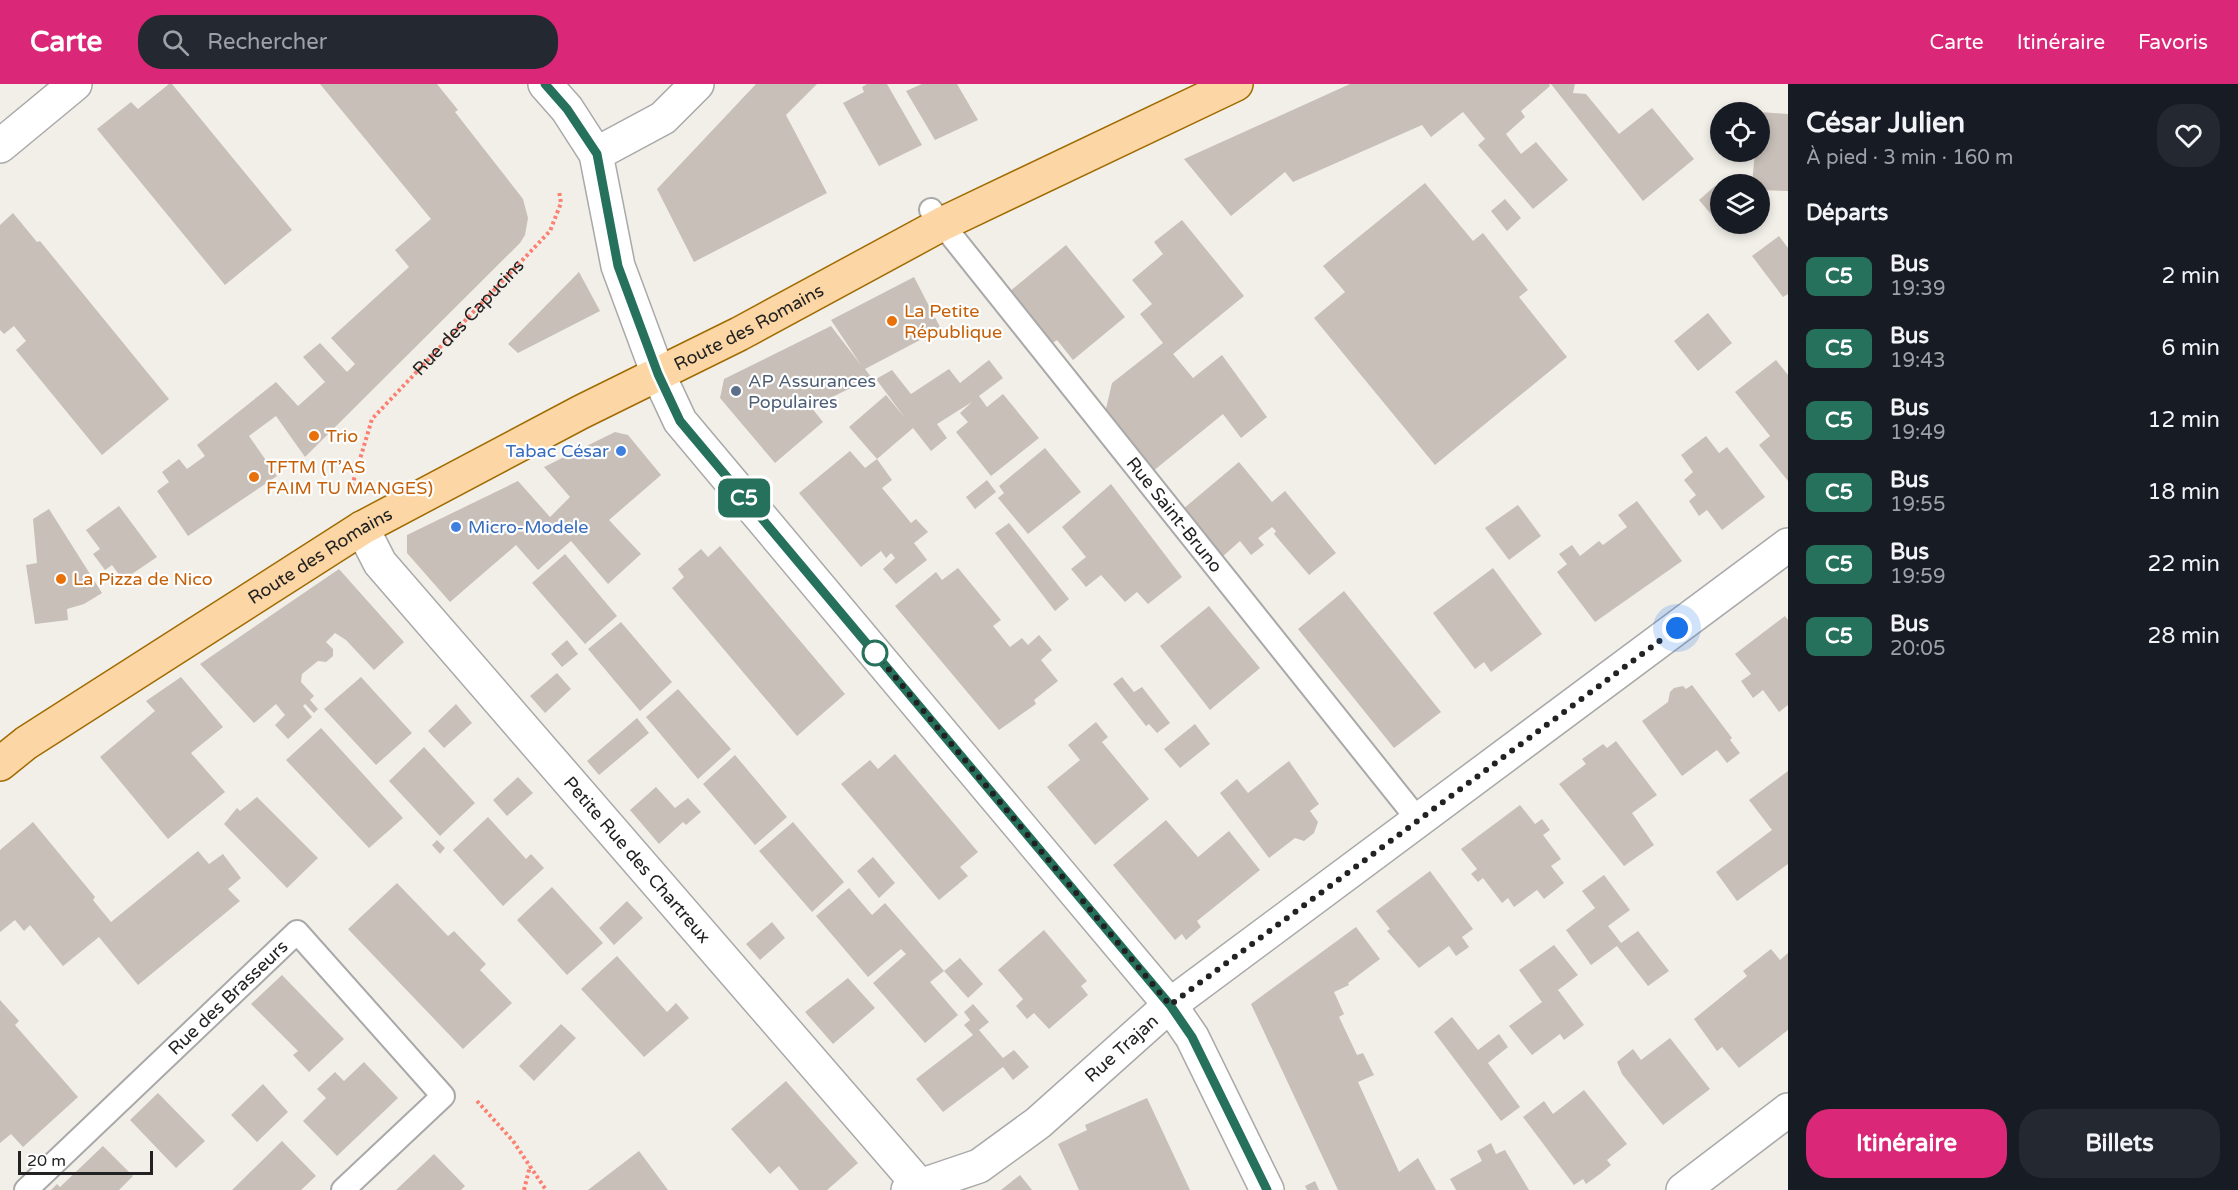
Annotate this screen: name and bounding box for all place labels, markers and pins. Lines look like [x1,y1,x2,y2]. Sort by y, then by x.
place label: La Petite République [904,300,1002,343]
marker: La Petite République [885,314,899,328]
place label: AP Assurances Populaires [748,370,876,413]
marker: AP Assurances Populaires [729,384,743,398]
place label: Trio [326,425,358,447]
marker: Trio [307,429,321,443]
place label: Tabac César [506,440,609,462]
marker: Tabac César [614,444,628,458]
place label: TFTM (T’AS FAIM TU MANGES) [266,456,433,499]
marker: TFTM (T’AS FAIM TU MANGES) [247,470,261,484]
place label: Micro-Modele [468,516,589,538]
marker: Micro-Modele [449,520,463,534]
place label: La Pizza de Nico [73,568,213,590]
marker: La Pizza de Nico [54,572,68,586]
unlabelled marker [862,640,888,666]

